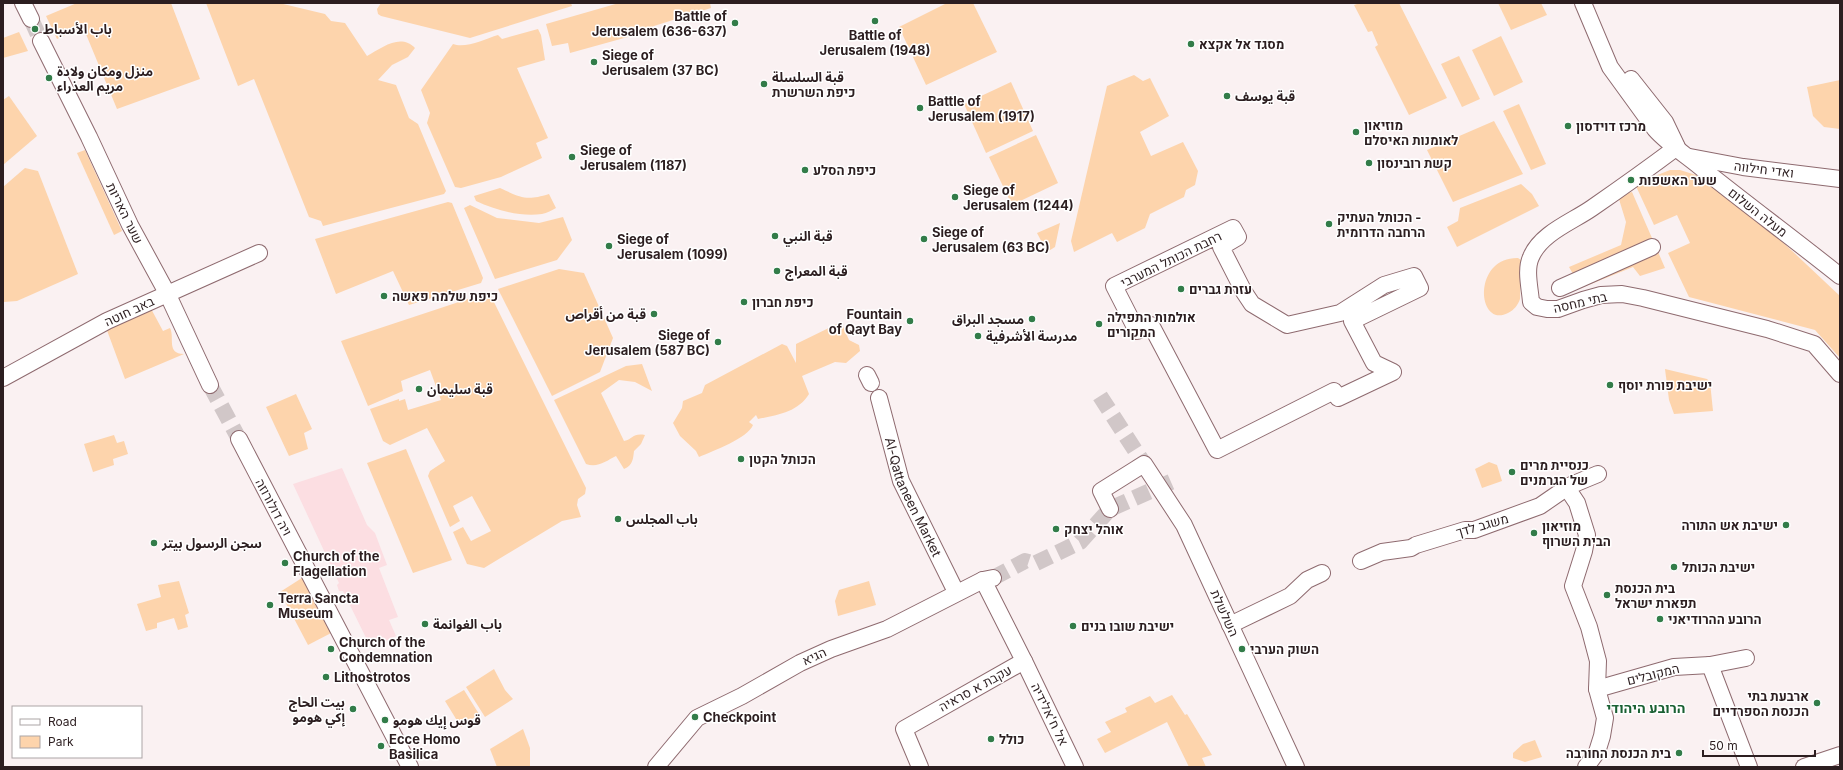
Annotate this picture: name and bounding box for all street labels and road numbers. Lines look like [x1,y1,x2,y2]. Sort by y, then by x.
street label: ואדי חילווה [1733,157,1795,181]
street label: שער האריות [103,180,147,246]
street label: מעלה השלום [1725,184,1791,240]
street label: רחבת הכותל המערבי [1118,228,1224,290]
street label: בתי מחסה [1552,288,1609,316]
street label: באב חוטה [102,292,157,329]
street label: Al-Qattaneen Market [882,436,945,559]
street label: ויה דולורוזה [252,476,296,538]
street label: משגב לדך [1454,510,1510,540]
street label: השלשלת [1208,587,1242,639]
street label: הגיא [799,644,829,668]
street label: המקובלים [1625,660,1681,688]
street label: עקבת א סראיה [936,661,1014,715]
street label: אל ח'אלידיה [1028,680,1072,748]

